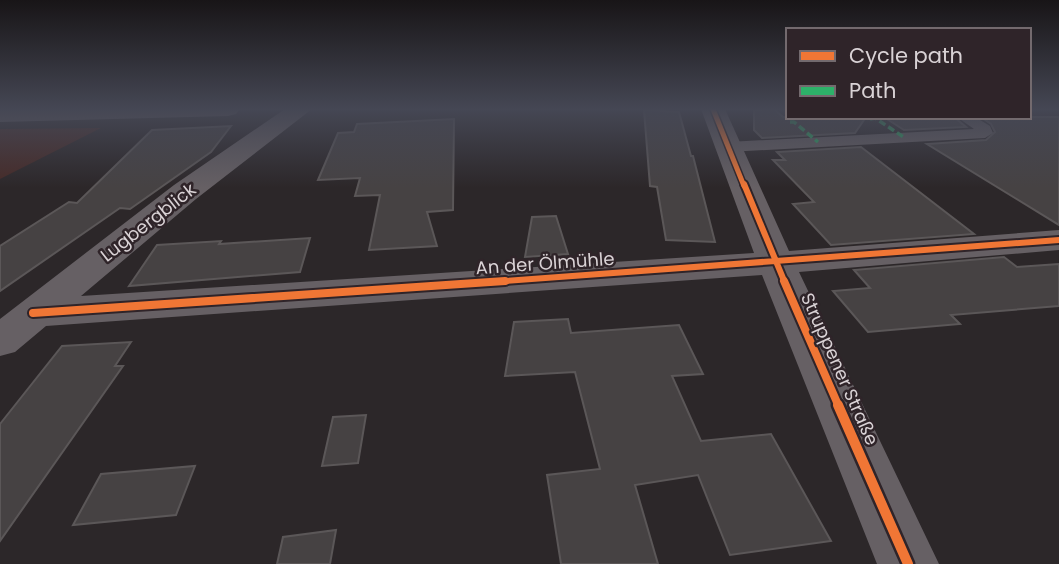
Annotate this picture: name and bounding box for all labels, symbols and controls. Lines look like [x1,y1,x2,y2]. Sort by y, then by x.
legend [786,28,1031,119]
text: Cycle path [849,41,963,70]
text: Path [849,76,896,105]
street label: Lugbergblick [95,176,202,267]
street label: An der Ölmühle [475,246,615,280]
street label: Struppener Straße [795,289,885,449]

